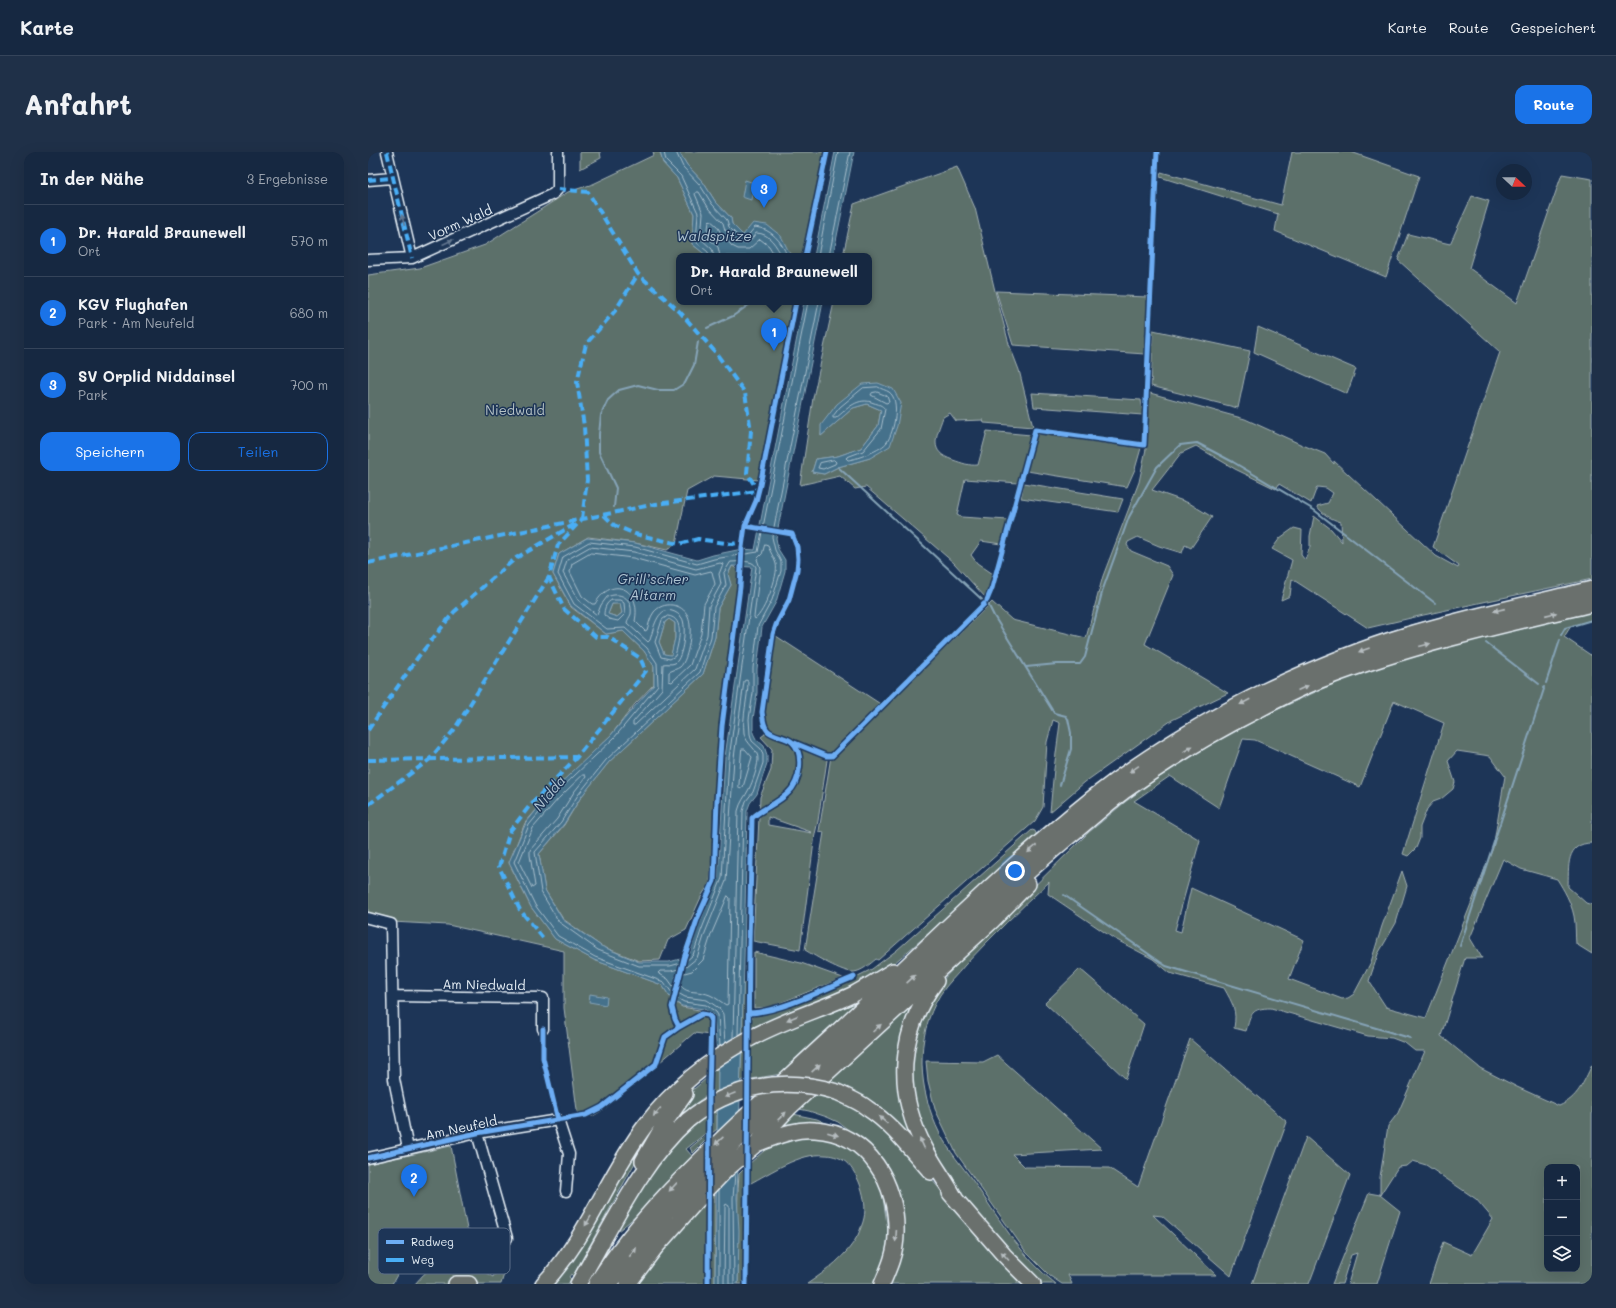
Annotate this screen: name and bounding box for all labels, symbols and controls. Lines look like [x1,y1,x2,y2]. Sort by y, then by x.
text: Karte [20,15,74,40]
text: Karte [1388,18,1427,37]
text: Route [1449,18,1489,37]
text: Gespeichert [1511,18,1596,37]
button: Route [1515,85,1592,124]
text: Anfahrt [24,86,132,122]
north arrow [1496,164,1532,200]
text: In der Nähe [40,167,144,189]
text: 3 Ergebnisse [247,170,328,187]
pin: 3 [751,175,777,208]
street label: Vorm Wald [425,200,495,244]
one-way arrow [399,214,405,226]
text: Dr. Harald Braunewell [78,222,246,242]
water label: Waldspitze [676,226,752,245]
text: 1 [50,232,56,249]
text: 570 m [291,232,328,249]
one-way arrow [442,239,453,245]
text: Ort [78,242,101,259]
popup [676,253,872,305]
text: Dr. Harald Braunewell [690,261,858,281]
text: Ort [690,281,713,298]
text: KGV Flughafen [78,294,188,314]
text: 2 [49,304,57,321]
text: 680 m [290,304,328,321]
text: Park · Am Neufeld [78,314,194,331]
pin: 1 [761,318,787,351]
text: SV Orplid Niddainsel [78,366,235,386]
text: 3 [49,376,57,393]
text: 700 m [290,376,328,393]
text: Park [78,386,107,403]
park label: Niedwald [485,401,545,418]
button: Speichern [40,432,180,471]
button: Teilen [188,432,328,471]
water label: Grill’scher Altarm [617,569,689,604]
one-way arrow [1493,608,1506,614]
one-way arrow [1545,610,1557,616]
one-way arrow [1419,641,1431,647]
one-way arrow [1358,647,1370,653]
one-way arrow [1297,685,1308,691]
one-way arrow [1239,698,1251,705]
one-way arrow [1183,745,1193,753]
one-way arrow [1129,765,1139,773]
water label: Nidda [529,771,569,815]
one-way arrow [1027,845,1037,854]
your location [1005,861,1025,881]
one-way arrow [906,974,916,984]
street label: Am Niedwald [442,975,526,993]
one-way arrow [786,1016,798,1022]
one-way arrow [872,1023,882,1032]
one-way arrow [811,1063,821,1072]
one-way arrow [725,1092,736,1098]
one-way arrow [653,1106,662,1117]
street label: Am Neufeld [424,1111,498,1143]
one-way arrow [777,1111,787,1121]
one-way arrow [878,1116,887,1125]
one-way arrow [828,1131,840,1137]
one-way arrow [919,1136,925,1148]
one-way arrow [714,1137,724,1146]
pin: 2 [401,1164,427,1197]
map controls [1544,1164,1580,1272]
button: + [1544,1164,1580,1200]
one-way arrow [668,1182,678,1192]
button: − [1544,1200,1580,1236]
one-way arrow [584,1215,591,1227]
legend [378,1228,510,1274]
one-way arrow [892,1230,899,1242]
text: Radweg [411,1234,454,1249]
button: layers [1544,1236,1580,1272]
one-way arrow [628,1247,637,1258]
one-way arrow [1001,1251,1010,1261]
text: Weg [411,1252,434,1267]

